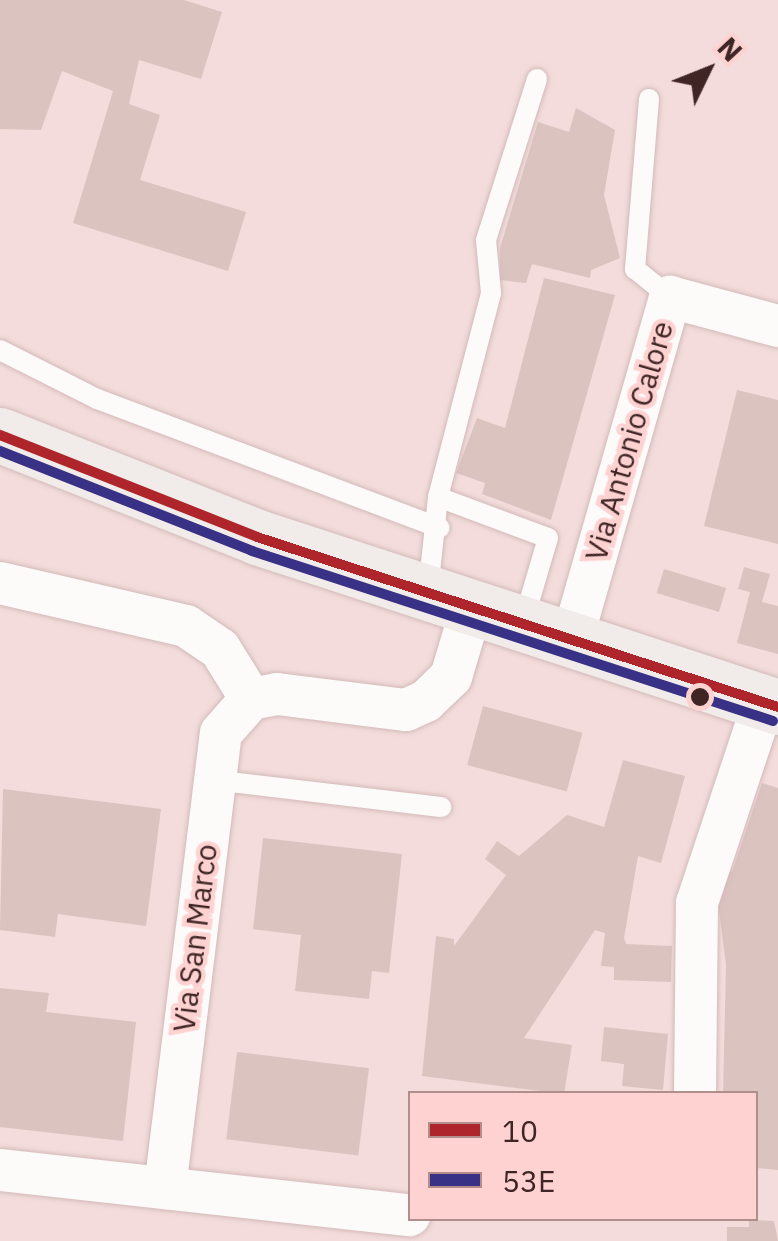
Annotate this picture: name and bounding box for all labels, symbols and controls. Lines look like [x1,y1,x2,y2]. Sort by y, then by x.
north arrow [658,20,758,120]
text: N [710,29,751,69]
street label: Via Antonio Calore [578,317,680,565]
unlabelled marker [690,687,710,707]
street label: Via San Marco [166,842,224,1034]
legend [408,1091,758,1221]
text: 10 [502,1111,538,1150]
text: 53E [502,1161,556,1200]

